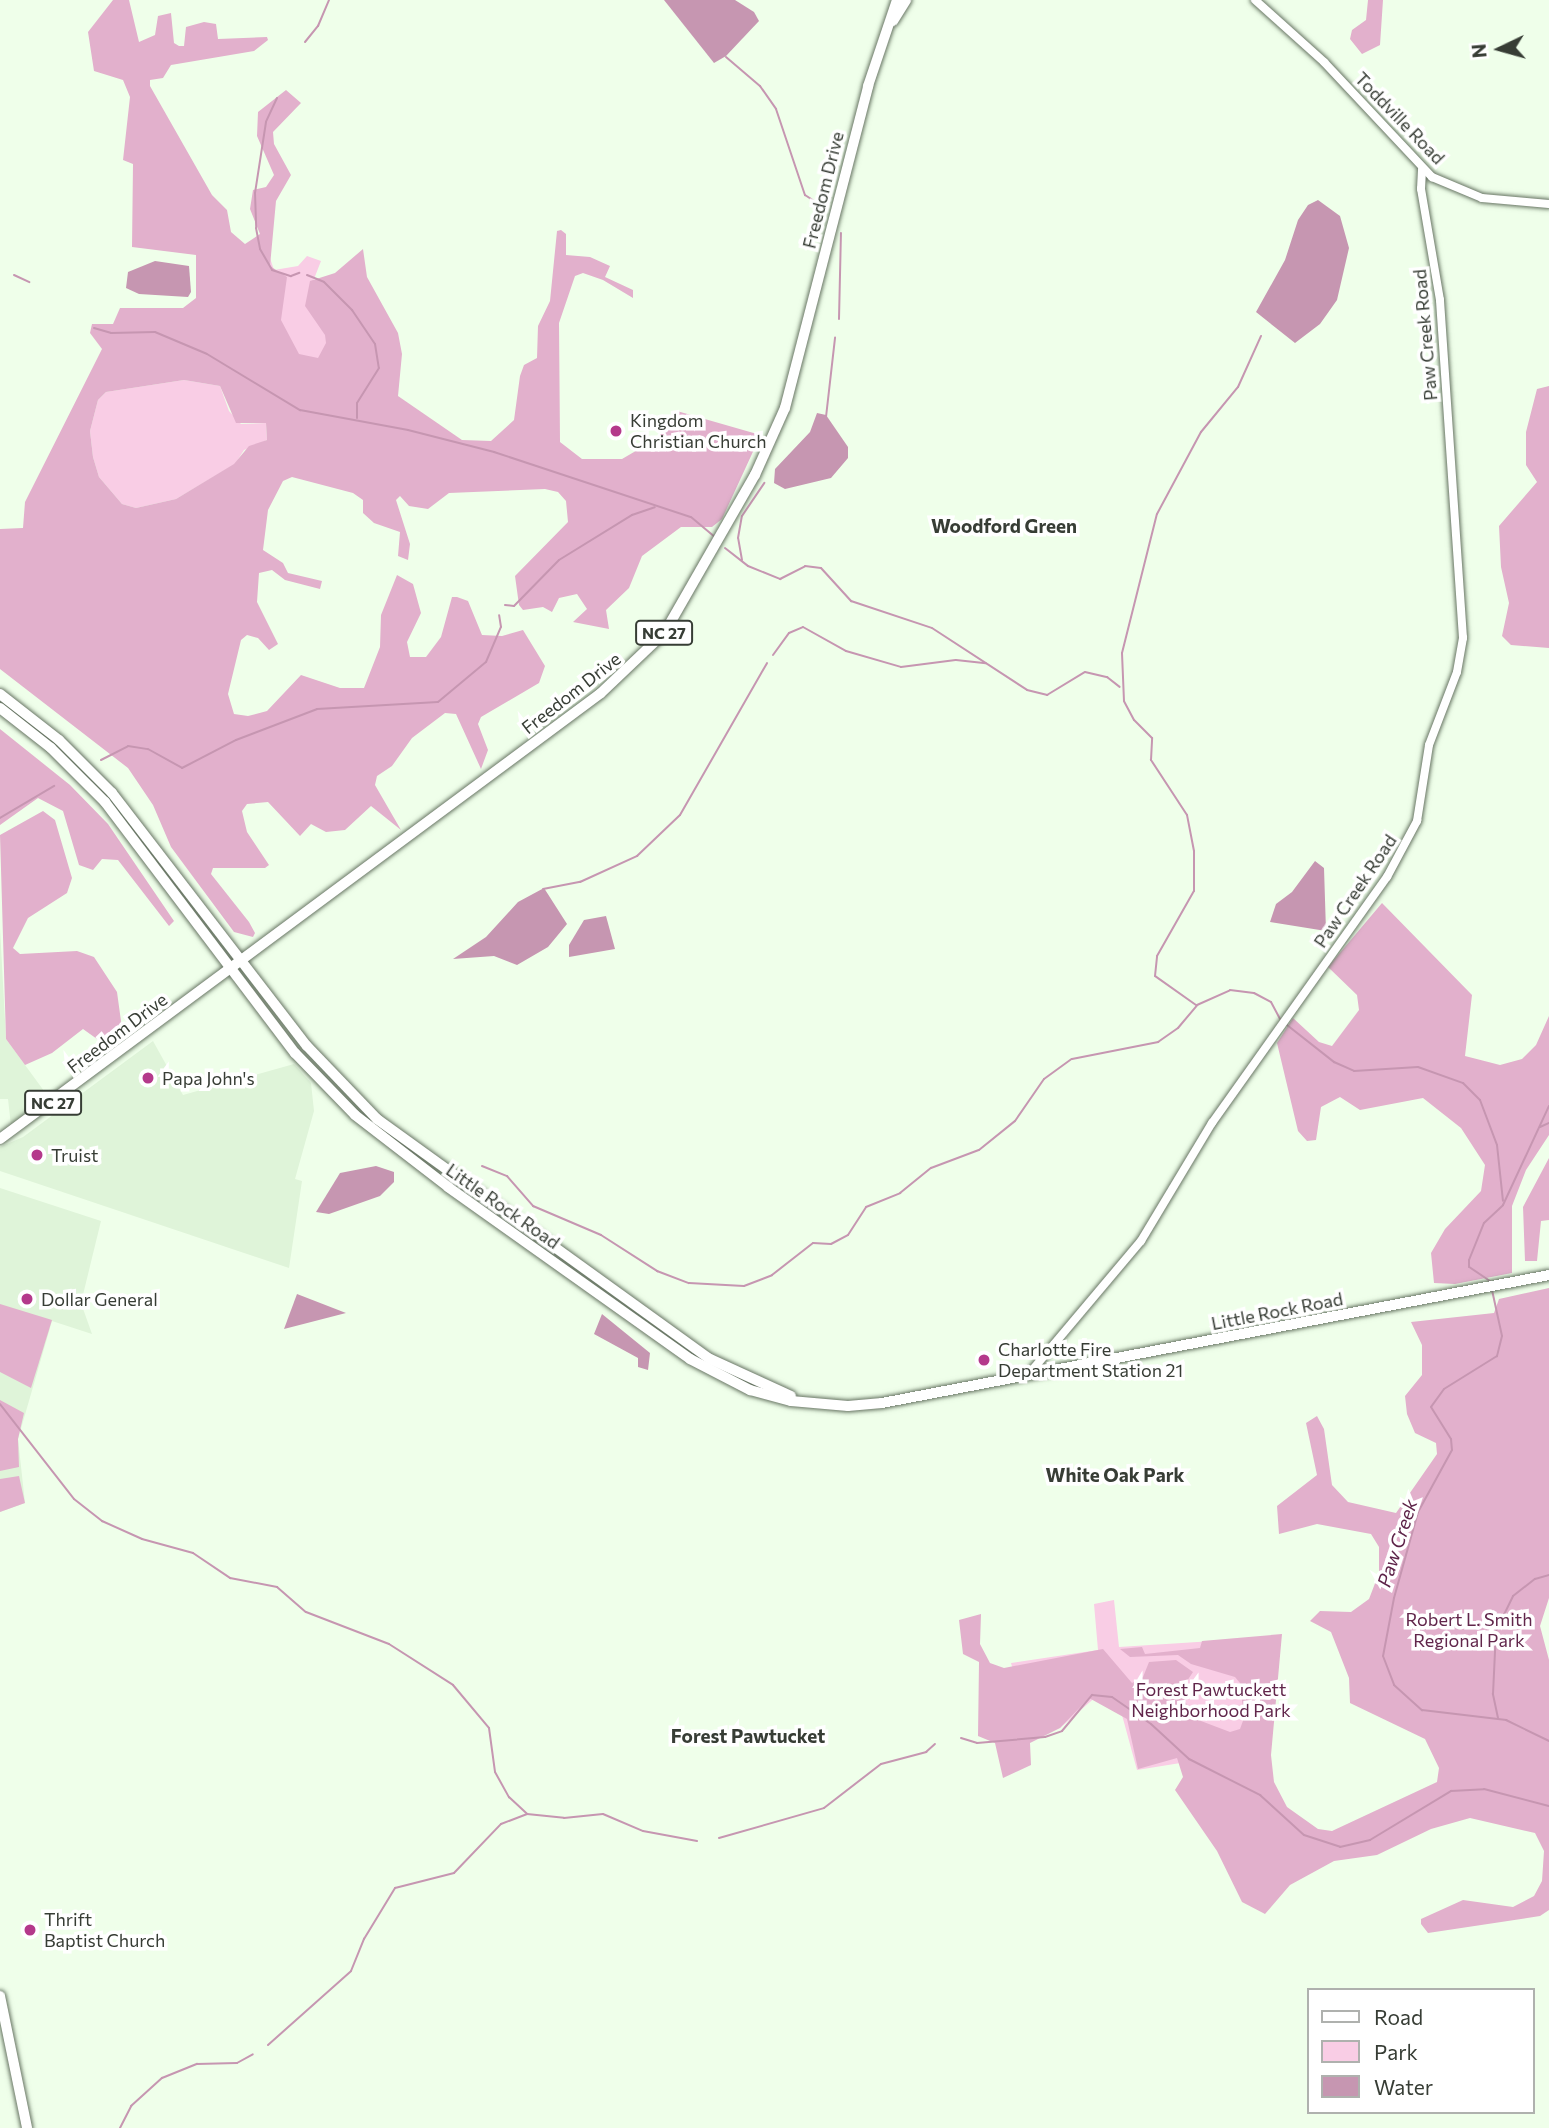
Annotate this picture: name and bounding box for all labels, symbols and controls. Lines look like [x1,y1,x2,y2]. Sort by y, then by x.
north arrow [1465,14,1535,84]
text: N [1467,43,1491,59]
street label: Toddville Road [1351,67,1449,169]
street label: Freedom Drive [798,129,848,251]
street label: Paw Creek Road [1408,268,1442,402]
place label: Kingdom Christian Church [630,410,767,452]
marker: Kingdom Christian Church [608,423,624,439]
district label: Woodford Green [931,515,1077,537]
road number: NC 27 [634,620,694,646]
street label: Freedom Drive [517,648,625,738]
street label: Paw Creek Road [1309,830,1401,952]
street label: Freedom Drive [63,988,171,1078]
place label: Papa John's [162,1067,255,1089]
marker: Papa John's [140,1070,156,1086]
road number: NC 27 [23,1091,83,1116]
place label: Truist [51,1144,98,1166]
marker: Truist [29,1147,45,1163]
street label: Little Rock Road [442,1159,564,1253]
place label: Dollar General [41,1288,158,1310]
street label: Little Rock Road [1209,1288,1345,1334]
marker: Dollar General [19,1291,35,1307]
place label: Charlotte Fire Department Station 21 [998,1339,1183,1382]
marker: Charlotte Fire Department Station 21 [976,1352,992,1368]
district label: White Oak Park [1046,1464,1184,1486]
water label: Paw Creek [1372,1496,1422,1590]
park label: Robert L. Smith Regional Park [1406,1609,1532,1652]
park label: Forest Pawtuckett Neighborhood Park [1131,1679,1291,1722]
district label: Forest Pawtucket [671,1725,825,1747]
place label: Thrift Baptist Church [44,1909,165,1952]
marker: Thrift Baptist Church [22,1922,38,1938]
legend [1308,1988,1535,2114]
text: Road [1374,2004,1423,2029]
text: Park [1374,2039,1418,2064]
text: Water [1374,2074,1433,2099]

